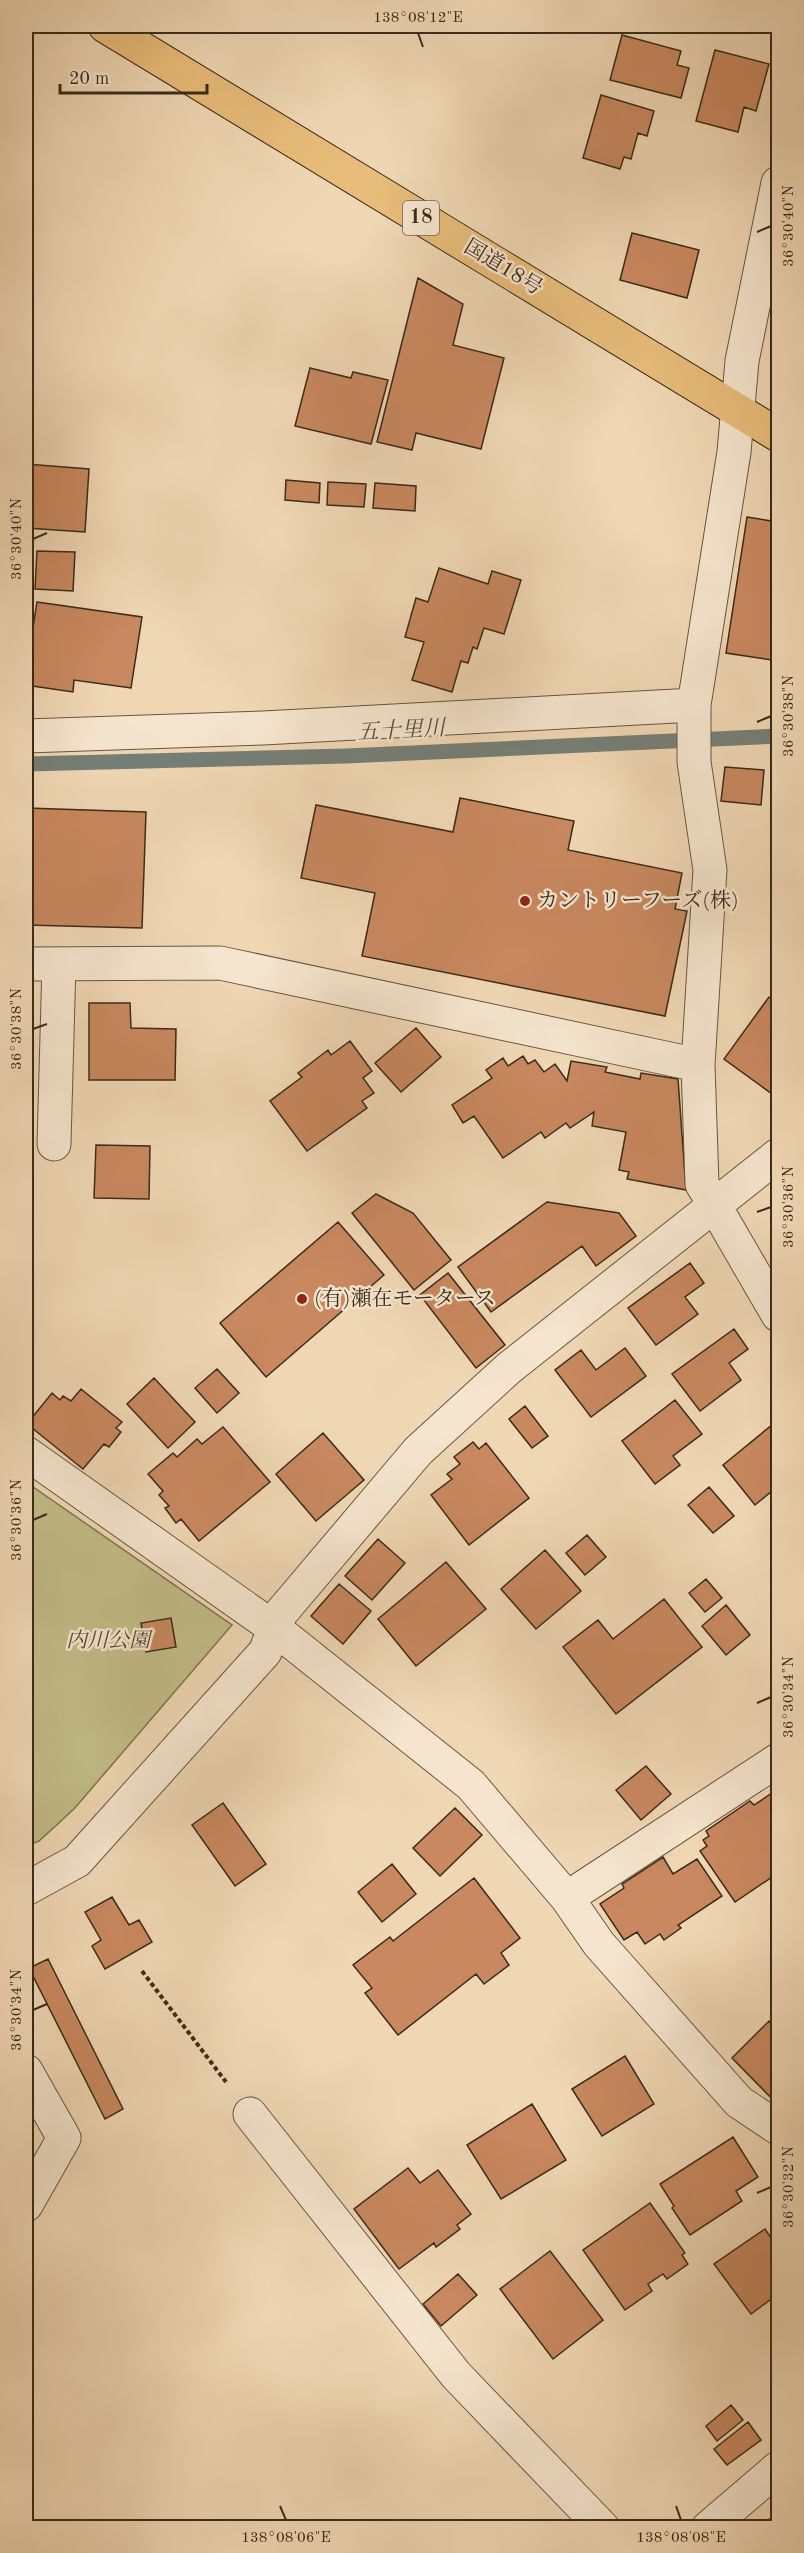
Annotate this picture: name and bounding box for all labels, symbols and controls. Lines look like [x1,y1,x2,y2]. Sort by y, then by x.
text: 138°08'12"E [373,11,463,26]
scale bar [60,57,207,95]
text: 20 m [69,70,109,88]
text: 36°30'40"N [782,185,797,267]
road number: 18 [403,201,439,235]
street label: 国道18号 [460,235,547,300]
text: 36°30'40"N [10,498,25,580]
text: 36°30'38"N [782,675,797,757]
water label: 五十里川 [356,716,448,744]
place label: カントリーフーズ(株) [537,889,739,912]
marker: カントリーフーズ(株) [518,894,532,908]
text: 36°30'38"N [10,988,25,1070]
text: 36°30'36"N [782,1166,797,1248]
place label: (有)瀬在モータース [314,1287,496,1310]
marker: (有)瀬在モータース [295,1292,309,1306]
text: 36°30'36"N [10,1479,25,1561]
park label: 内川公園 [66,1629,153,1652]
text: 36°30'34"N [782,1656,797,1738]
text: 36°30'34"N [10,1969,25,2051]
text: 36°30'32"N [782,2146,797,2228]
text: 138°08'06"E [241,2531,331,2546]
text: 138°08'08"E [636,2531,726,2546]

